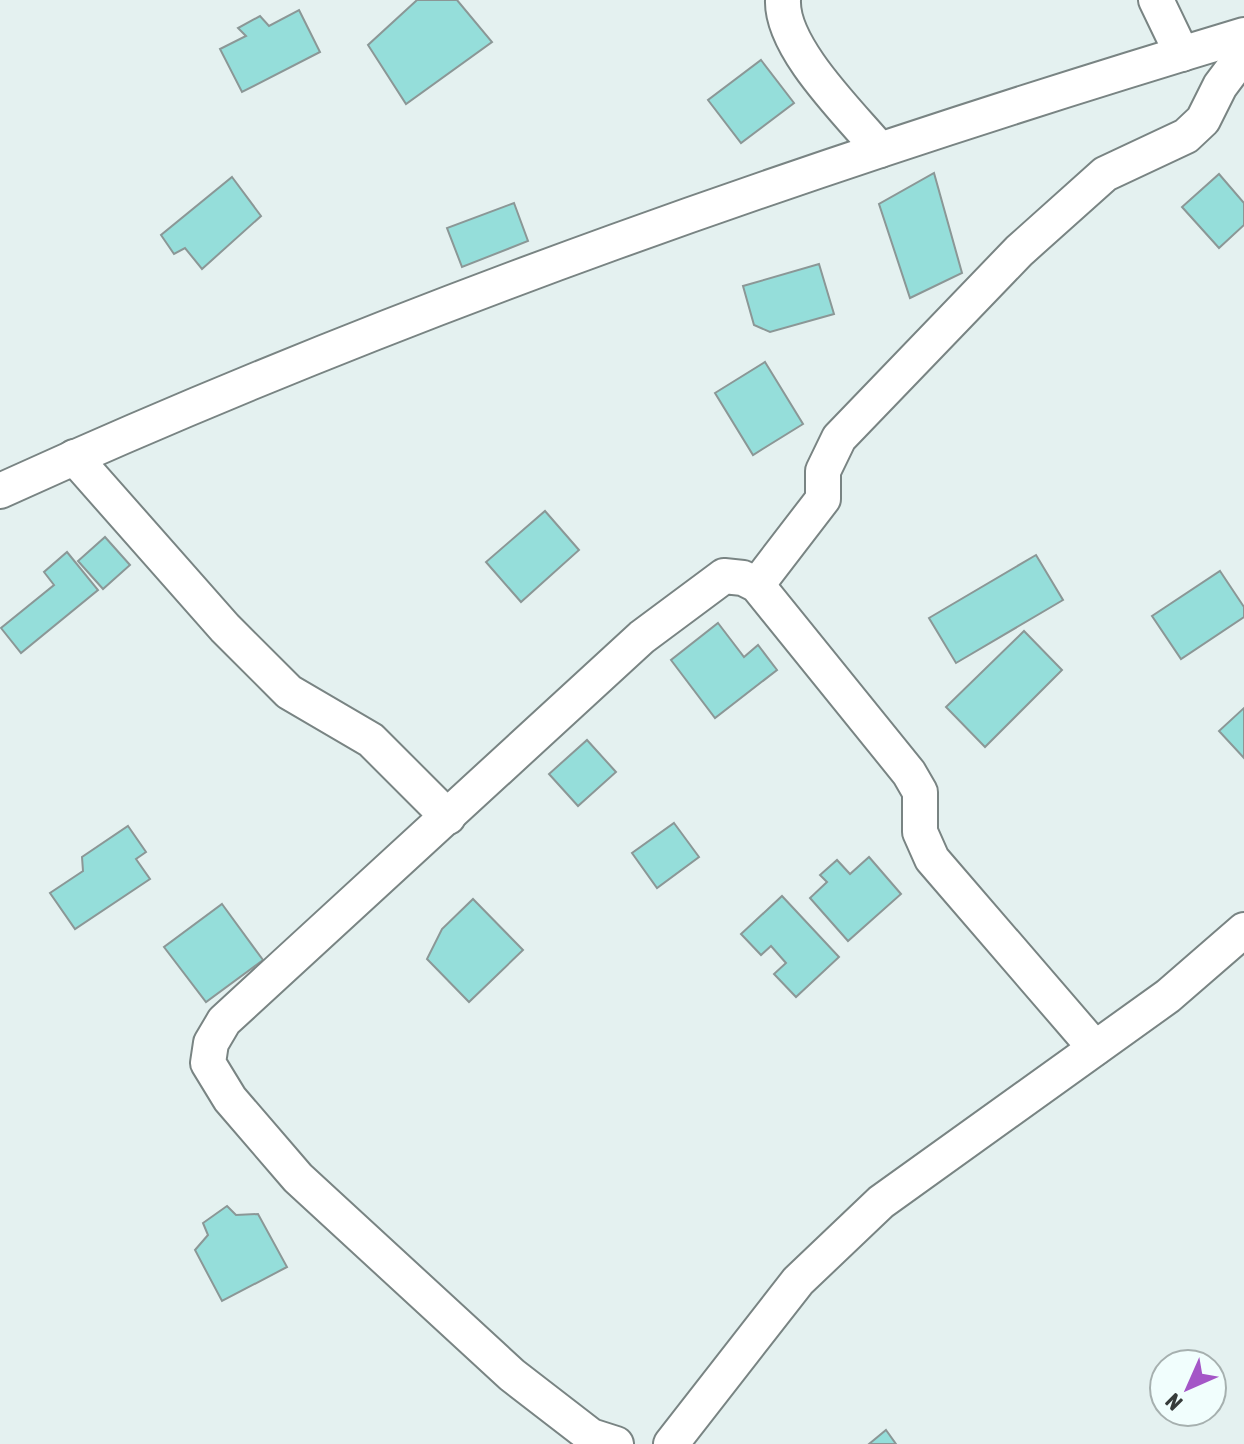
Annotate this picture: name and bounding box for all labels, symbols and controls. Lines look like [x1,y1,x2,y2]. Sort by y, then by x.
north arrow [1148,1348,1228,1428]
text: N [1160,1388,1188,1416]

